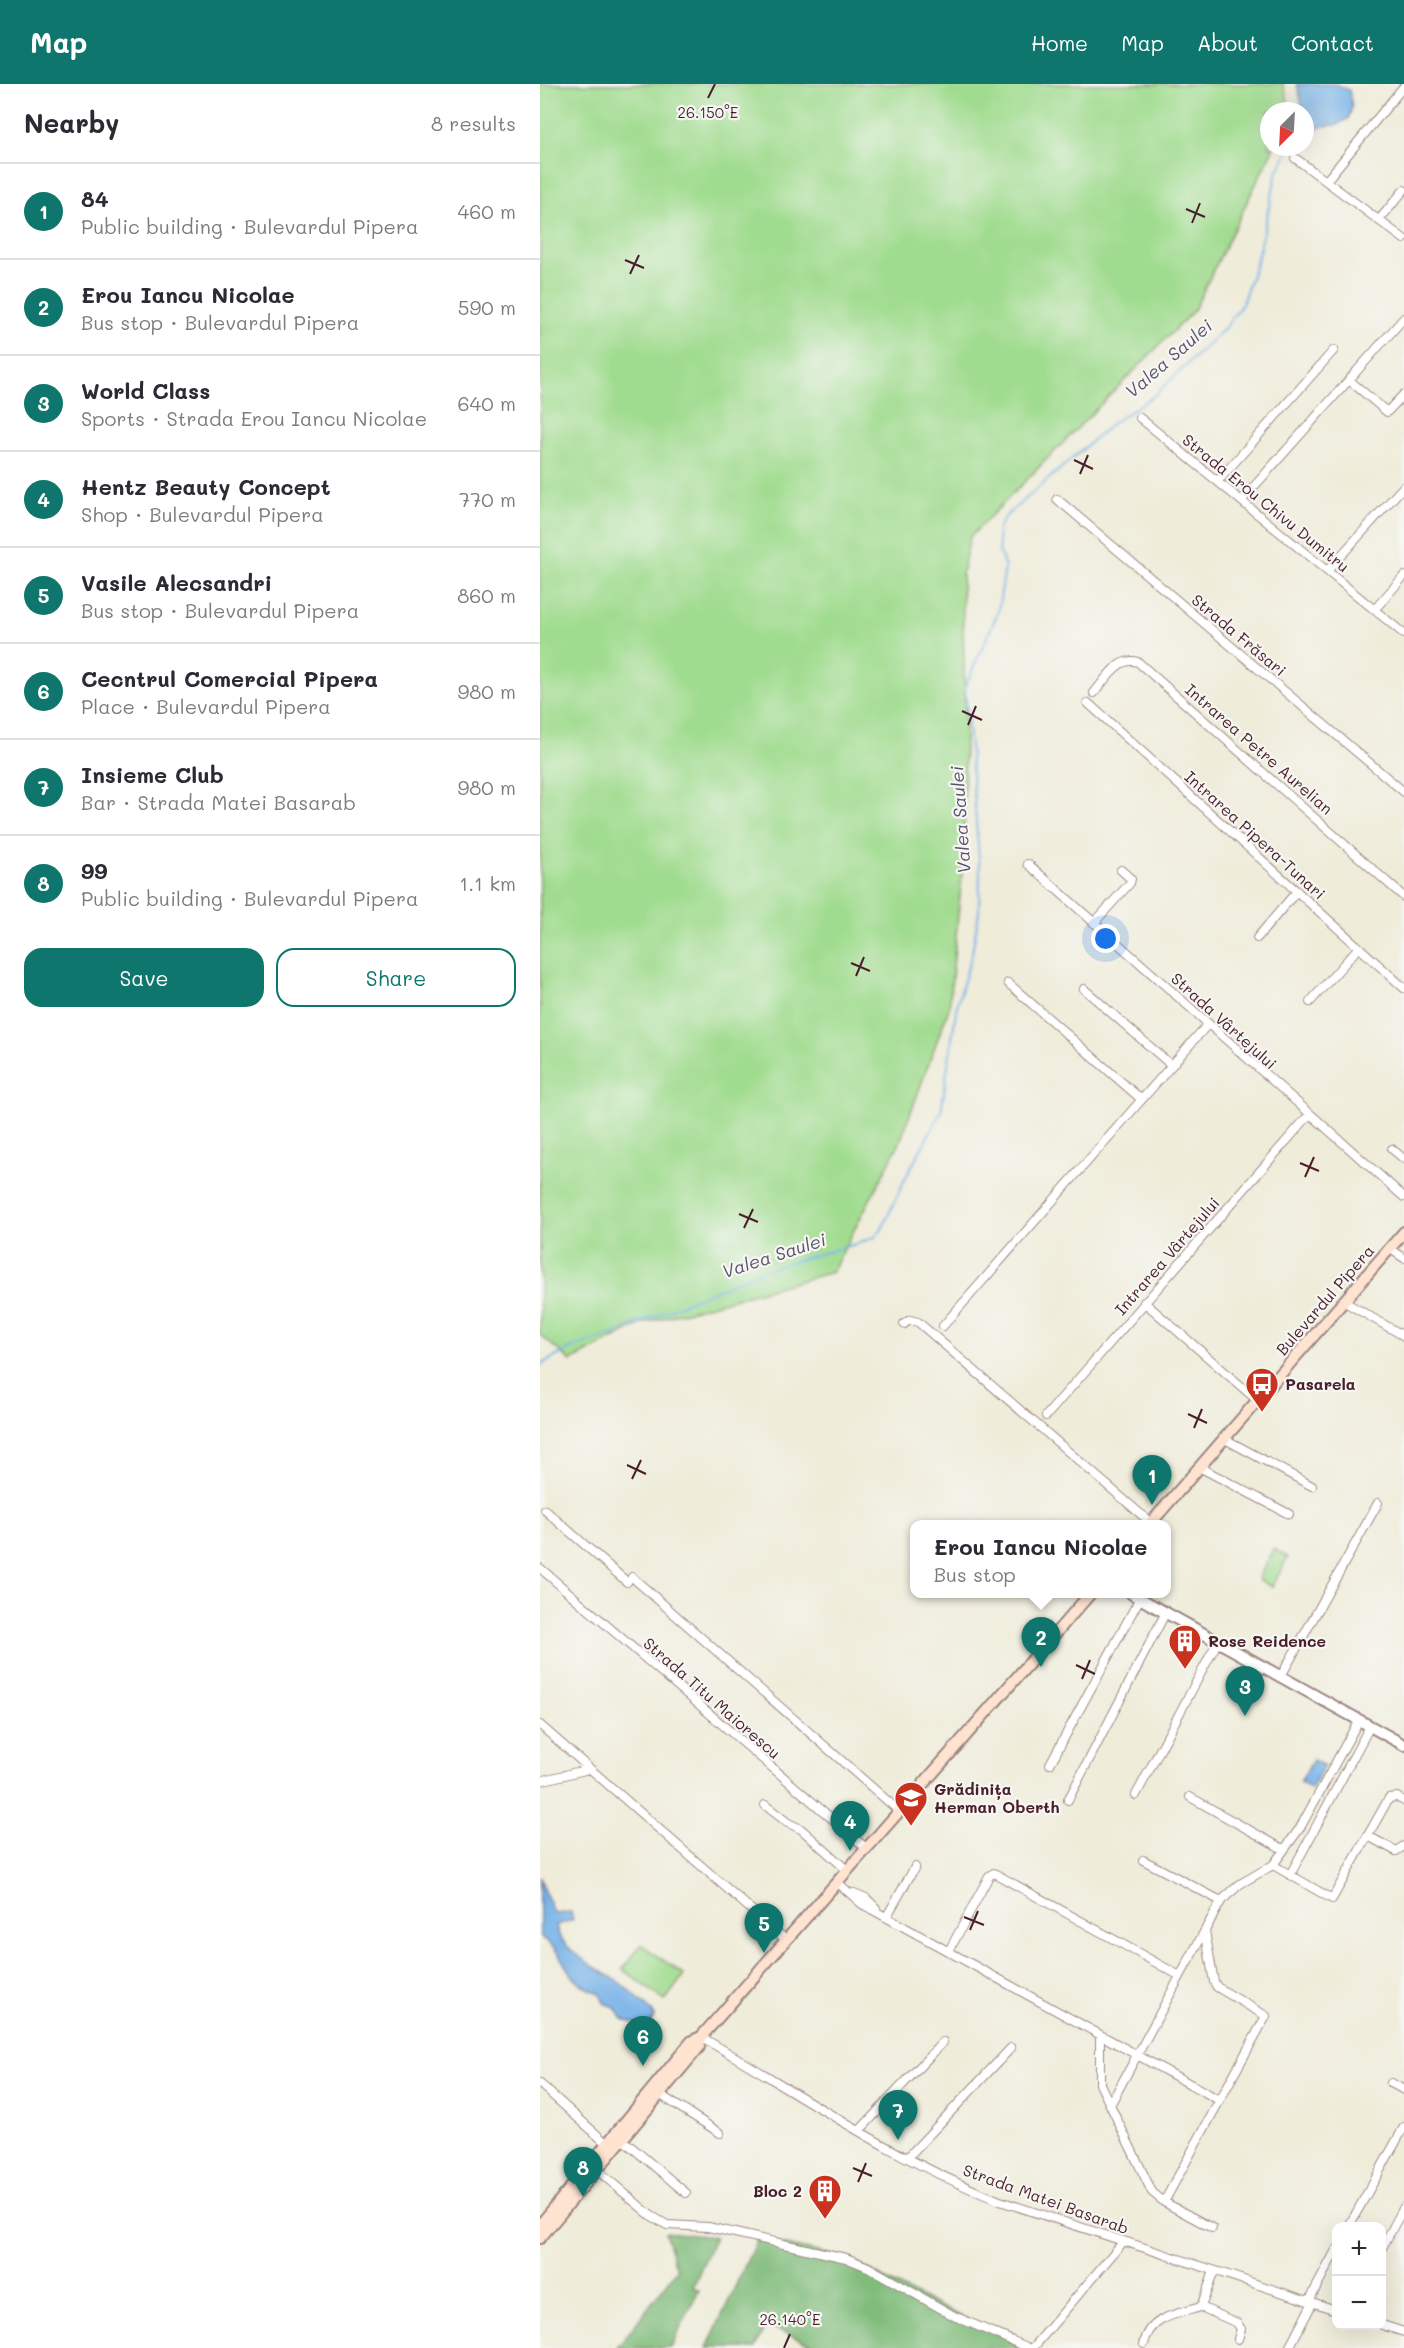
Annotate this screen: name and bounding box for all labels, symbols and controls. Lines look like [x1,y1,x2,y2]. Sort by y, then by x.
text: Map [30,24,87,60]
text: Home [1031,29,1088,56]
text: Map [1121,29,1164,56]
text: About [1197,29,1258,56]
text: Contact [1291,29,1374,56]
text: 26.150°E [678,102,739,122]
north arrow [1260,102,1314,156]
text: Nearby [24,106,119,140]
text: 8 results [431,110,516,136]
text: 84 [81,184,109,213]
text: 1 [39,198,48,224]
text: 460 m [458,198,516,224]
text: Public building · Bulevardul Pipera [81,213,418,239]
text: Erou Iancu Nicolae [81,280,295,309]
text: 2 [38,294,49,320]
text: 590 m [458,294,516,320]
text: Bus stop · Bulevardul Pipera [81,309,359,335]
water label: Valea Saulei [1120,313,1217,403]
text: World Class [81,376,210,405]
text: 3 [38,390,50,416]
text: 640 m [458,390,516,416]
text: Sports · Strada Erou Iancu Nicolae [81,405,427,431]
street label: Strada Erou Chivu Dumitru [1179,429,1354,576]
text: Hentz Beauty Concept [81,472,330,501]
text: 4 [37,486,50,512]
text: 770 m [459,486,516,512]
text: Shop · Bulevardul Pipera [81,501,324,527]
text: Vasile Alecsandri [81,568,272,597]
text: 5 [38,582,49,608]
text: 860 m [457,582,516,608]
street label: Strada Frăsari [1188,589,1291,680]
text: Bus stop · Bulevardul Pipera [81,597,359,623]
text: Cecntrul Comercial Pipera [81,664,378,693]
text: 6 [37,678,50,704]
text: 980 m [457,678,516,704]
street label: Intrarea Petre Aurelian [1181,679,1338,819]
text: Place · Bulevardul Pipera [81,693,331,719]
text: Insieme Club [81,760,224,789]
water label: Valea Saulei [944,765,976,875]
street label: Intrarea Pipera-Tunari [1180,766,1330,904]
text: 7 [38,774,49,800]
text: 980 m [457,774,516,800]
text: Bar · Strada Matei Basarab [81,789,356,815]
text: 99 [81,856,107,885]
text: 8 [37,870,50,896]
text: 1.1 km [459,870,516,896]
text: Public building · Bulevardul Pipera [81,885,418,911]
your location [1091,924,1120,953]
button: Save [24,948,264,1007]
button: Share [276,948,516,1007]
street label: Strada Vârtejului [1167,968,1282,1074]
street label: Intrarea Vârtejului [1110,1192,1224,1319]
water label: Valea Saulei [719,1227,829,1283]
street label: Bulevardul Pipera [1271,1240,1378,1359]
bus stop icon: Pasarela [1244,1366,1280,1413]
place label: Pasarela [1285,1373,1356,1394]
pin: 1 [1132,1456,1172,1505]
popup [910,1520,1171,1598]
text: Erou Iancu Nicolae [934,1532,1147,1561]
text: Bus stop [934,1561,1016,1587]
pin: 2 [1022,1618,1060,1667]
building icon: Rose Reidence [1167,1623,1203,1670]
place label: Rose Reidence [1208,1630,1326,1651]
street label: Strada Titu Maiorescu [639,1632,785,1763]
pin: 3 [1226,1666,1264,1716]
place label: Grădinița Herman Oberth [934,1778,1060,1817]
school or university icon: Grădinița Herman Oberth [893,1780,929,1827]
pin: 4 [830,1802,870,1851]
pin: 5 [744,1904,784,1953]
pin: 6 [624,2016,662,2066]
pin: 7 [878,2090,918,2140]
pin: 8 [564,2148,603,2197]
street label: Strada Matei Basarab [960,2159,1132,2238]
building icon: Bloc 2 [807,2173,843,2220]
place label: Bloc 2 [753,2180,802,2201]
map controls [1332,2222,1386,2330]
button: + [1332,2222,1386,2276]
button: − [1332,2276,1386,2330]
text: 26.140°E [760,2309,821,2329]

